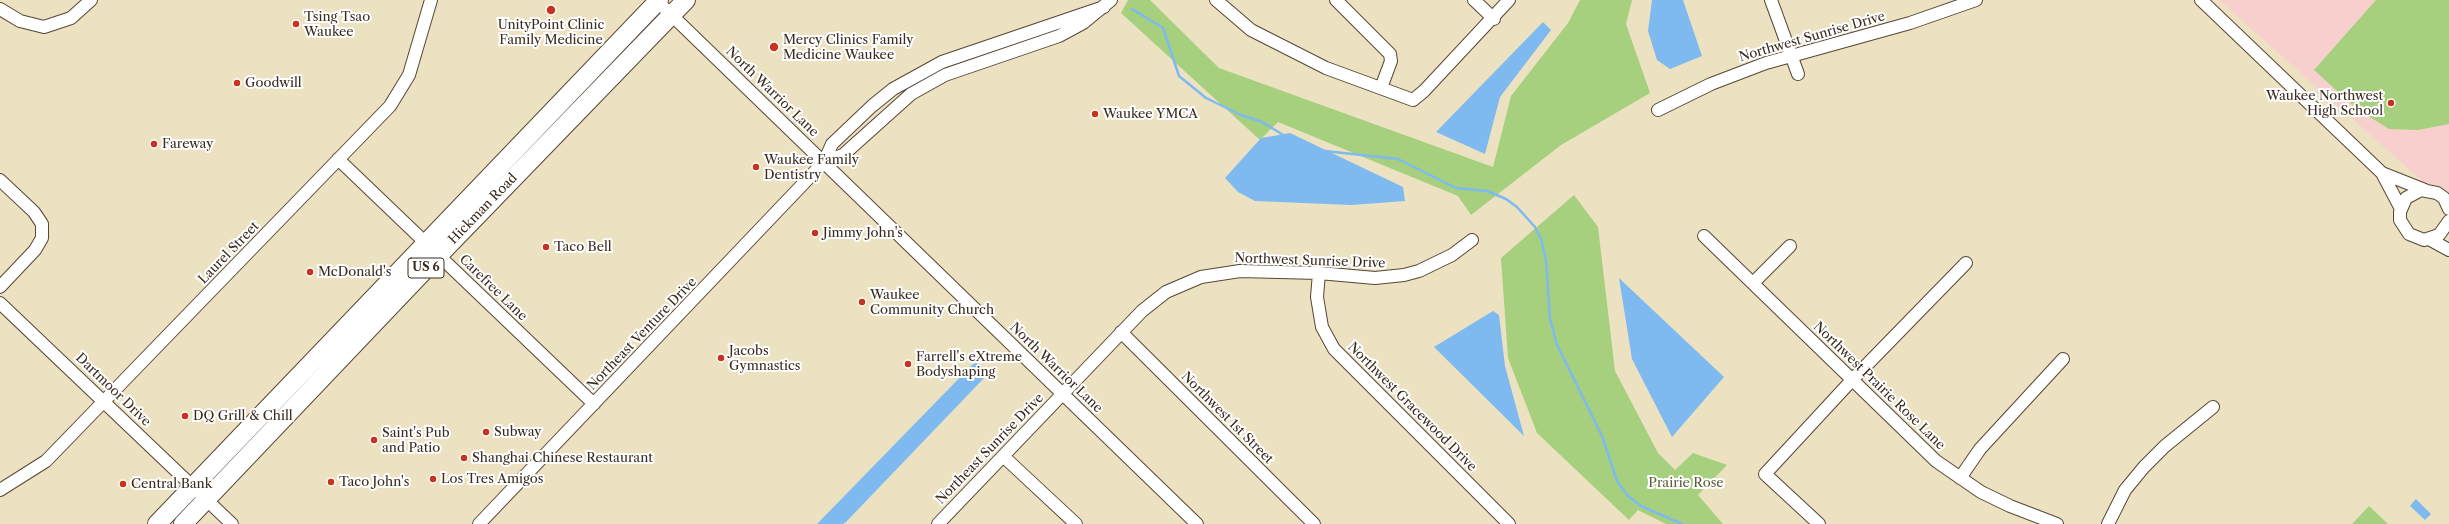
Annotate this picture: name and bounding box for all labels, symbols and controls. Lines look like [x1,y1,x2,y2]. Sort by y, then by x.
marker: UnityPoint Clinic Family Medicine [545,4,557,16]
place label: Tsing Tsao Waukee [304,9,370,40]
street label: Northwest Sunrise Drive [1737,9,1887,65]
place label: UnityPoint Clinic Family Medicine [498,17,604,48]
marker: Tsing Tsao Waukee [291,19,301,29]
place label: Mercy Clinics Family Medicine Waukee [783,32,914,63]
marker: Mercy Clinics Family Medicine Waukee [768,41,780,53]
street label: North Warrior Lane [722,44,822,140]
place label: Goodwill [245,75,302,91]
marker: Goodwill [232,78,242,88]
place label: Waukee Northwest High School [2266,88,2383,119]
marker: Waukee Northwest High School [2386,98,2396,108]
place label: Waukee YMCA [1103,106,1198,122]
marker: Waukee YMCA [1090,109,1100,119]
place label: Fareway [162,136,213,152]
marker: Fareway [149,139,159,149]
place label: Waukee Family Dentistry [764,152,859,183]
marker: Waukee Family Dentistry [751,162,761,172]
street label: Hickman Road [445,170,521,248]
street label: Laurel Street [196,219,262,287]
place label: Jimmy John's [823,225,903,241]
marker: Jimmy John's [810,228,820,238]
place label: Taco Bell [554,239,612,255]
marker: Taco Bell [541,242,551,252]
street label: Northwest Sunrise Drive [1234,251,1386,271]
street label: Carefree Lane [456,252,530,324]
road number: US 6 [408,258,444,278]
place label: McDonald's [318,264,391,280]
marker: McDonald's [305,267,315,277]
street label: Northeast Venture Drive [584,274,700,394]
place label: Waukee Community Church [870,287,994,318]
marker: Waukee Community Church [857,297,867,307]
street label: Northwest Prairie Rose Lane [1810,319,1948,453]
street label: North Warrior Lane [1006,320,1106,416]
street label: Northwest Gracewood Drive [1344,339,1480,475]
place label: Jacobs Gymnastics [729,343,800,374]
place label: Farrell's eXtreme Bodyshaping [916,349,1022,380]
street label: Dartmoor Drive [72,350,154,430]
marker: Jacobs Gymnastics [716,353,726,363]
marker: Farrell's eXtreme Bodyshaping [903,359,913,369]
street label: Northwest 1st Street [1178,369,1276,467]
street label: Northeast Sunrise Drive [933,390,1047,508]
place label: DQ Grill & Chill [193,408,293,424]
marker: DQ Grill & Chill [180,411,190,421]
place label: Subway [494,424,542,440]
place label: Saint's Pub and Patio [382,425,450,456]
marker: Subway [481,427,491,437]
marker: Saint's Pub and Patio [369,435,379,445]
place label: Shanghai Chinese Restaurant [472,450,653,466]
marker: Shanghai Chinese Restaurant [459,453,469,463]
place label: Los Tres Amigos [441,471,543,487]
place label: Taco John's [339,474,409,490]
marker: Los Tres Amigos [428,474,438,484]
park label: Prairie Rose [1648,475,1724,491]
place label: Central Bank [131,476,212,492]
marker: Taco John's [326,477,336,487]
marker: Central Bank [118,479,128,489]

